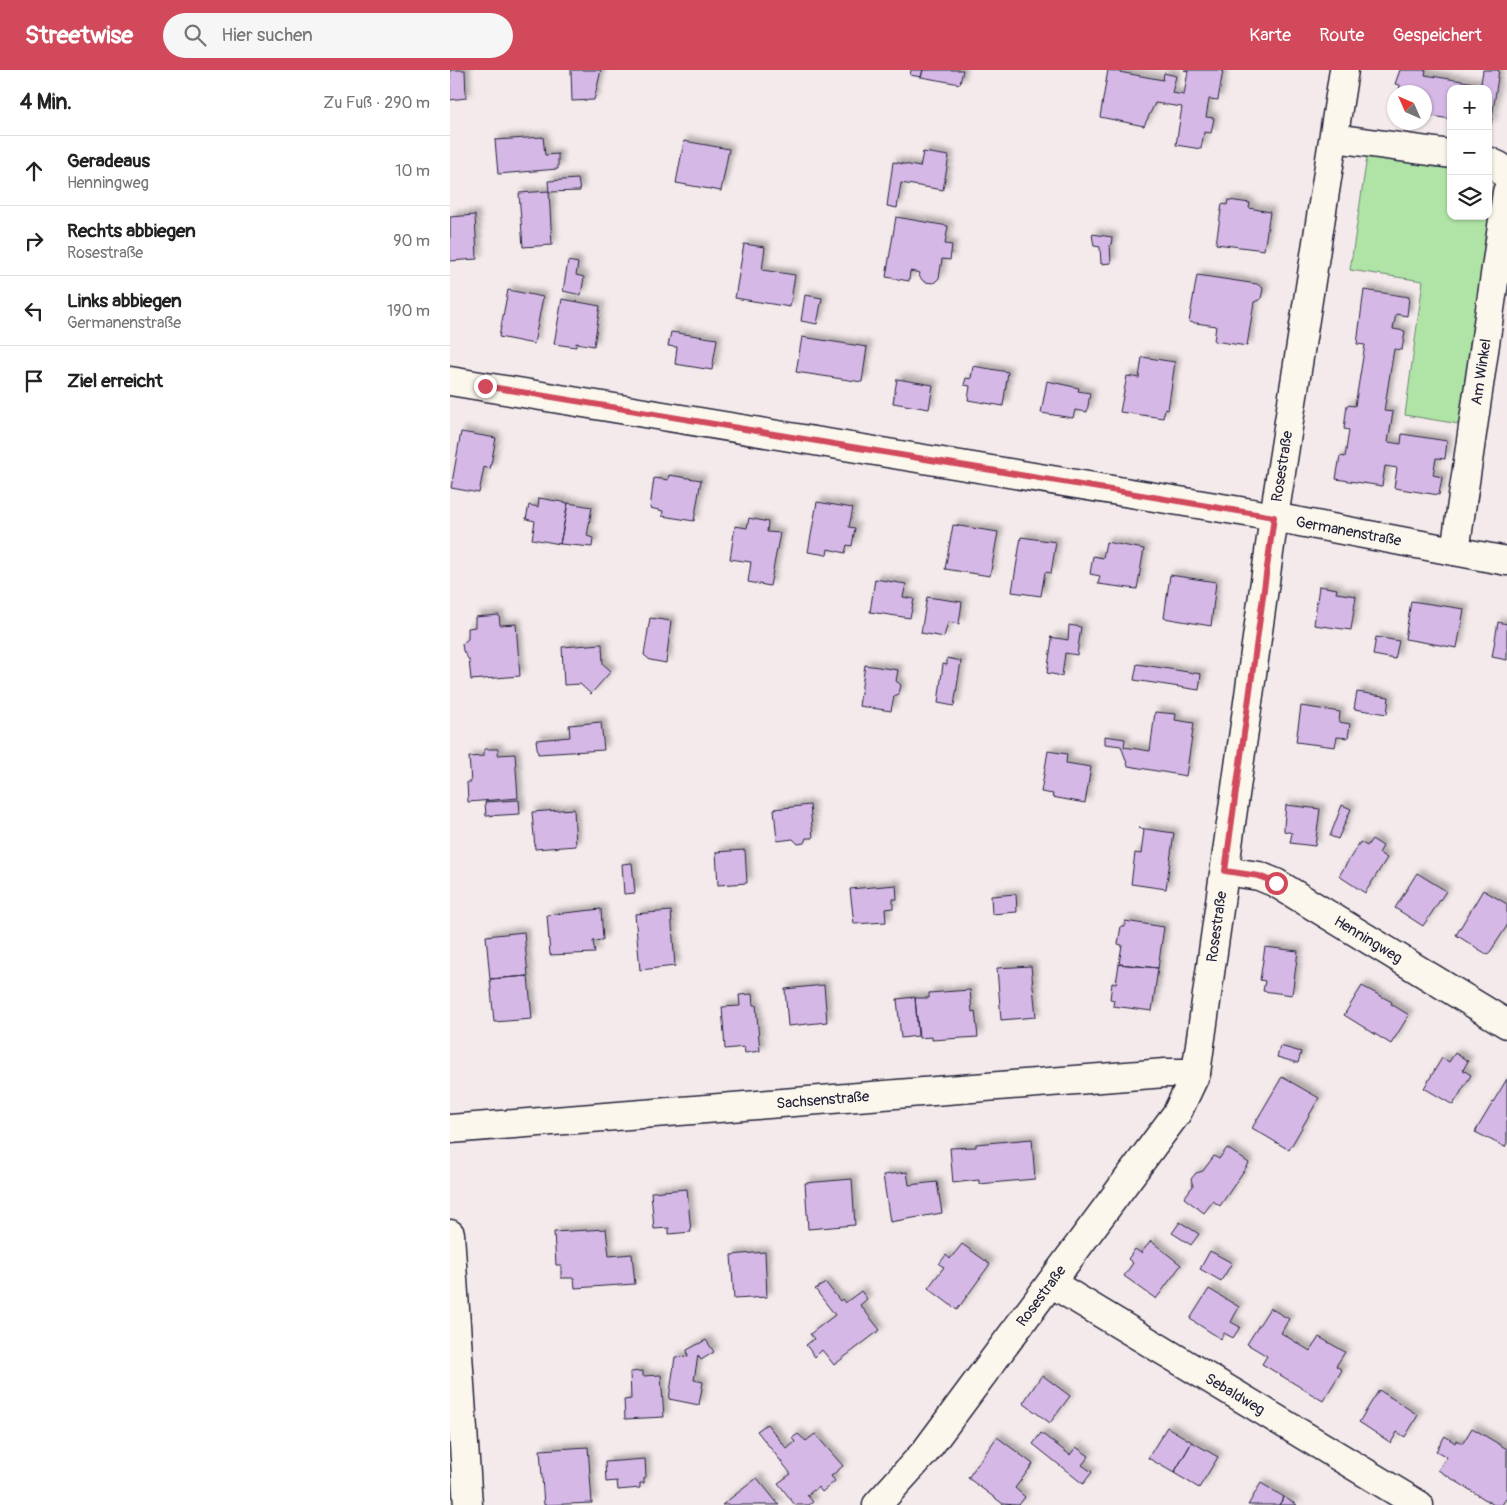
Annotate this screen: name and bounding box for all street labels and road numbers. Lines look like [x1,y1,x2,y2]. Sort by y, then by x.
street label: Am Winkel [1467,337,1496,407]
street label: Rosestraße [1268,429,1297,503]
street label: Germanenstraße [1294,512,1403,551]
street label: Rosestraße [1203,889,1231,963]
street label: Henningweg [1330,912,1406,968]
street label: Sachsenstraße [776,1087,871,1113]
street label: Rosestraße [1012,1261,1071,1331]
street label: Sebaldweg [1201,1369,1268,1420]

